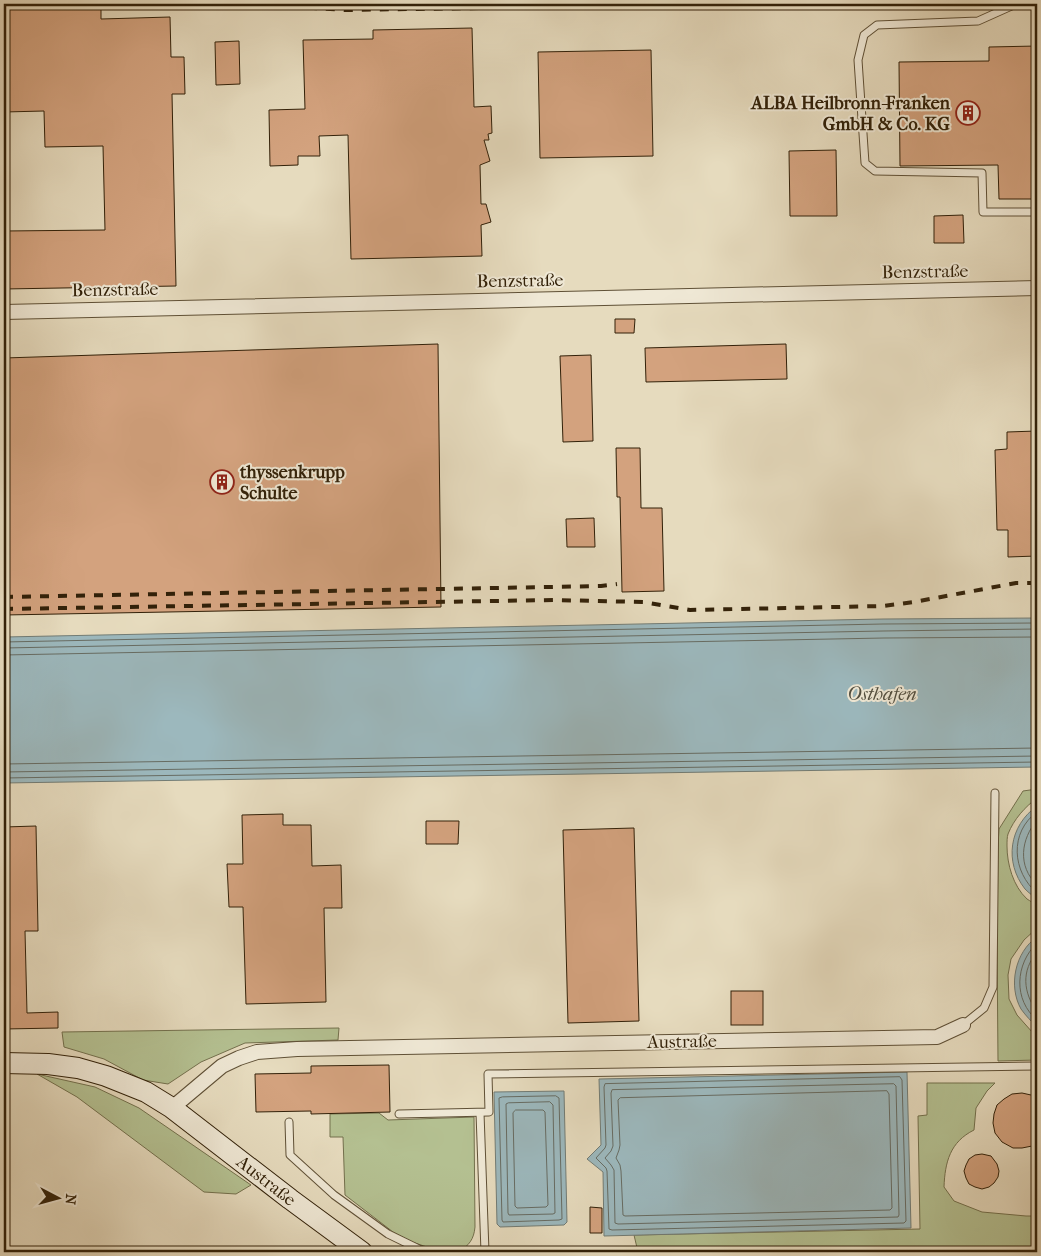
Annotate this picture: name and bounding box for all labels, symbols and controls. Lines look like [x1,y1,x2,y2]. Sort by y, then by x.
place label: ALBA Heilbronn-Franken GmbH & Co. KG [750,93,951,135]
building icon: ALBA Heilbronn-Franken GmbH & Co. KG [955,100,981,126]
street label: Benzstraße [881,261,969,283]
street label: Benzstraße [476,270,564,292]
street label: Benzstraße [71,279,159,301]
place label: thyssenkrupp Schulte [239,462,345,504]
building icon: thyssenkrupp Schulte [209,469,235,495]
water label: Osthafen [847,683,917,705]
street label: Austraße [646,1031,717,1053]
street label: Austraße [231,1151,300,1211]
north arrow [32,1174,82,1224]
text: N [61,1193,79,1206]

